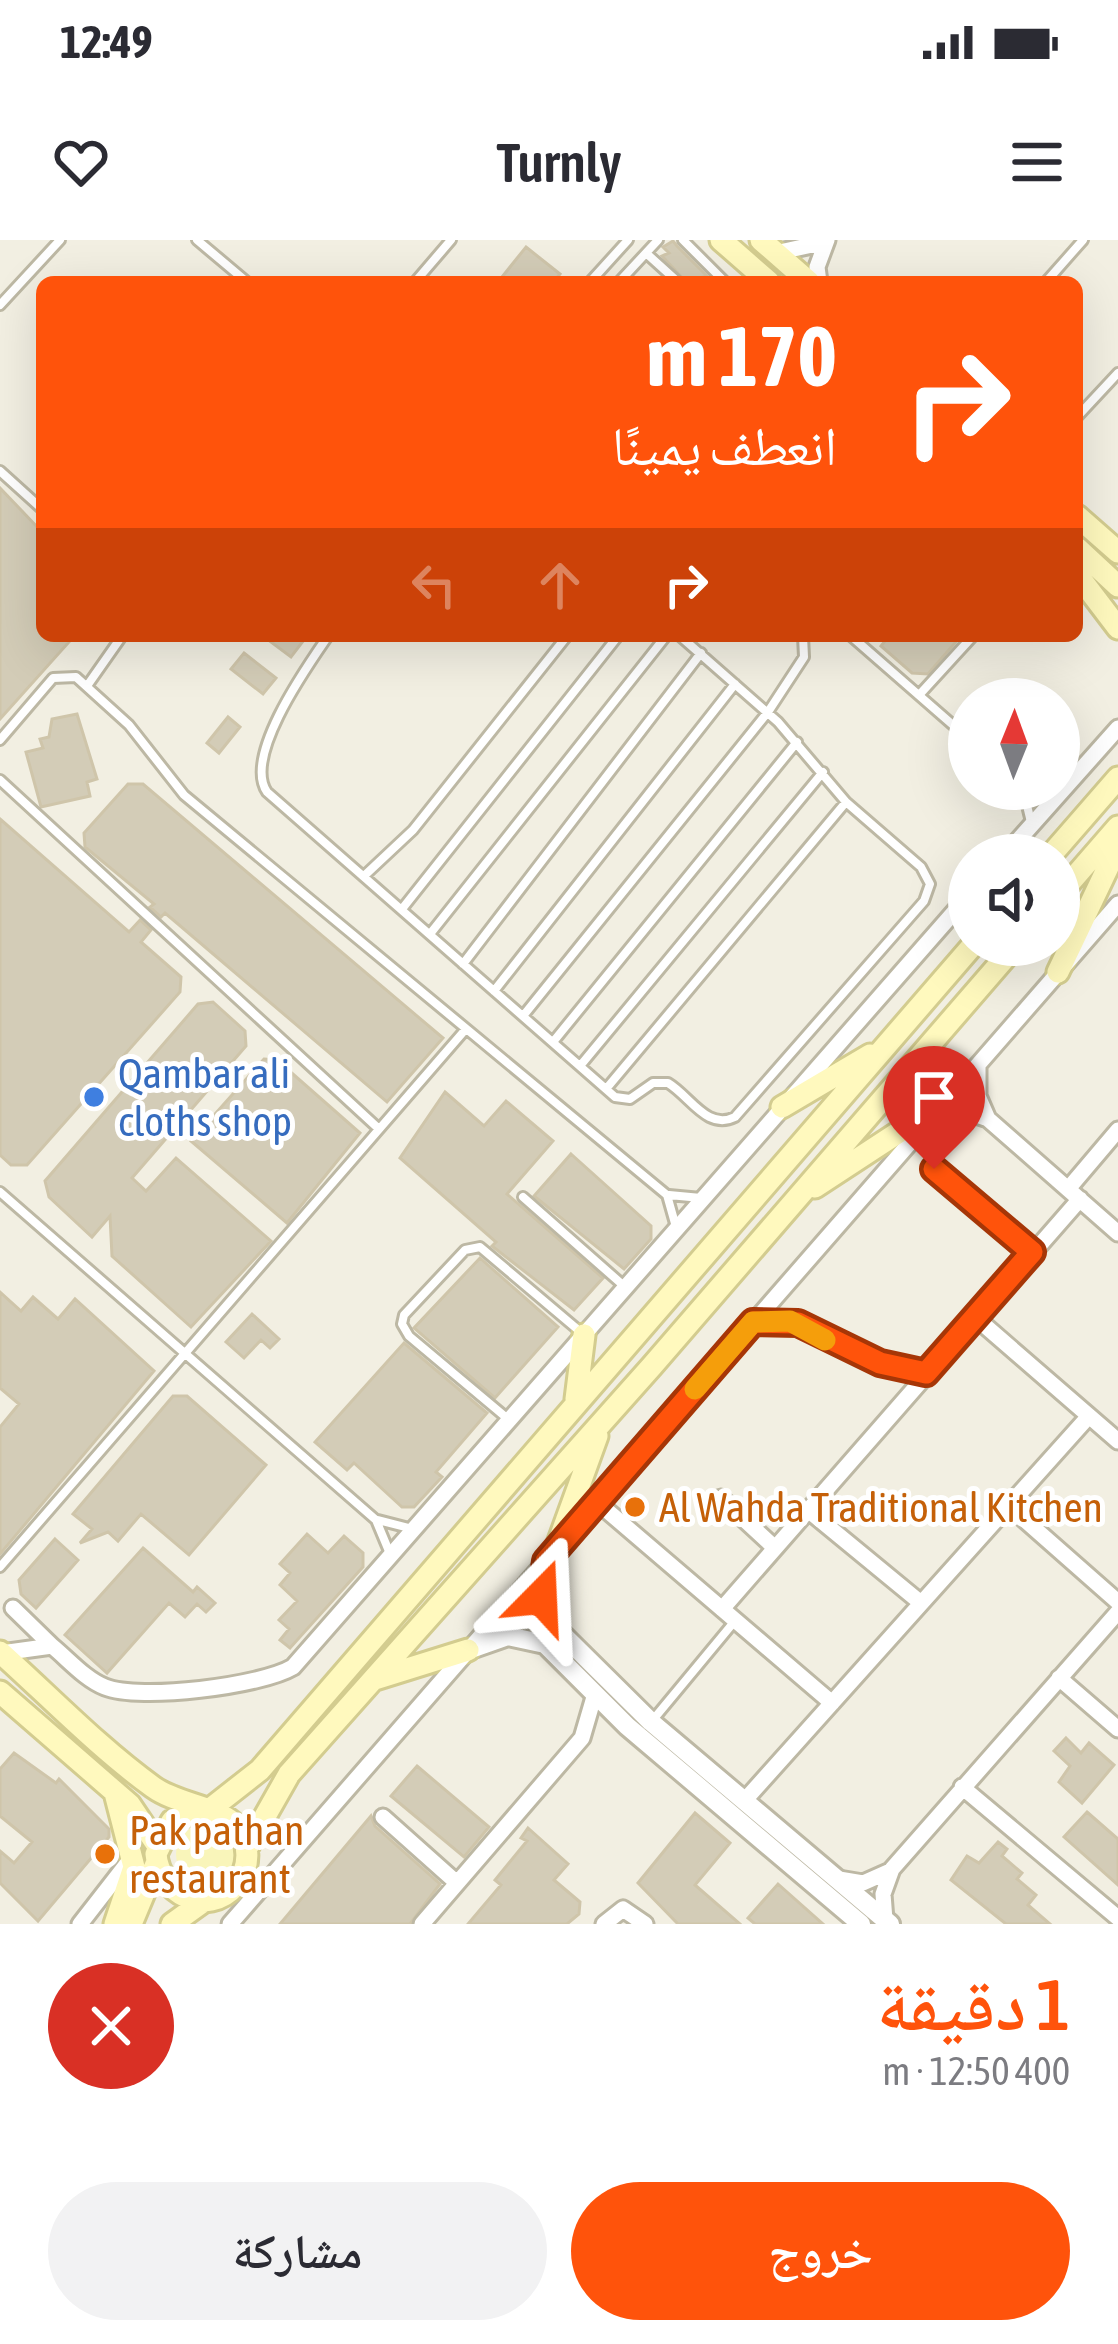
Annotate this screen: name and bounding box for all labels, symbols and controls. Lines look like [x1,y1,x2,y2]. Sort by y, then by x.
text: 12:49 [60,16,153,68]
icon: heart [48,129,114,195]
icon: menu [1004,129,1070,195]
text: Turnly [496,132,622,193]
text: 170 m [647,308,837,404]
icon: right [879,324,1035,480]
text: انعطف يمينًا [612,415,837,476]
icon: left [401,552,467,618]
icon: ahead [527,552,593,618]
icon: right [653,552,719,618]
north arrow [948,678,1080,810]
map controls [948,678,1080,966]
button: sound [948,834,1080,966]
pin [883,1046,985,1169]
place label: Qambar ali cloths shop [118,1049,292,1145]
icon: arrive [901,1064,967,1130]
marker: Qambar ali cloths shop [81,1084,107,1110]
place label: Al Wahda Traditional Kitchen [659,1483,1103,1531]
marker: Al Wahda Traditional Kitchen [622,1494,648,1520]
position arrow [478,1534,604,1660]
place label: Pak pathan restaurant [129,1806,304,1902]
marker: Pak pathan restaurant [92,1841,118,1867]
button: close [48,1963,174,2089]
text: 1 دقيقة [877,1963,1070,2045]
text: 400 m · 12:50 [882,2049,1070,2093]
button: مشاركة [48,2182,547,2320]
button: خروج [571,2182,1070,2320]

